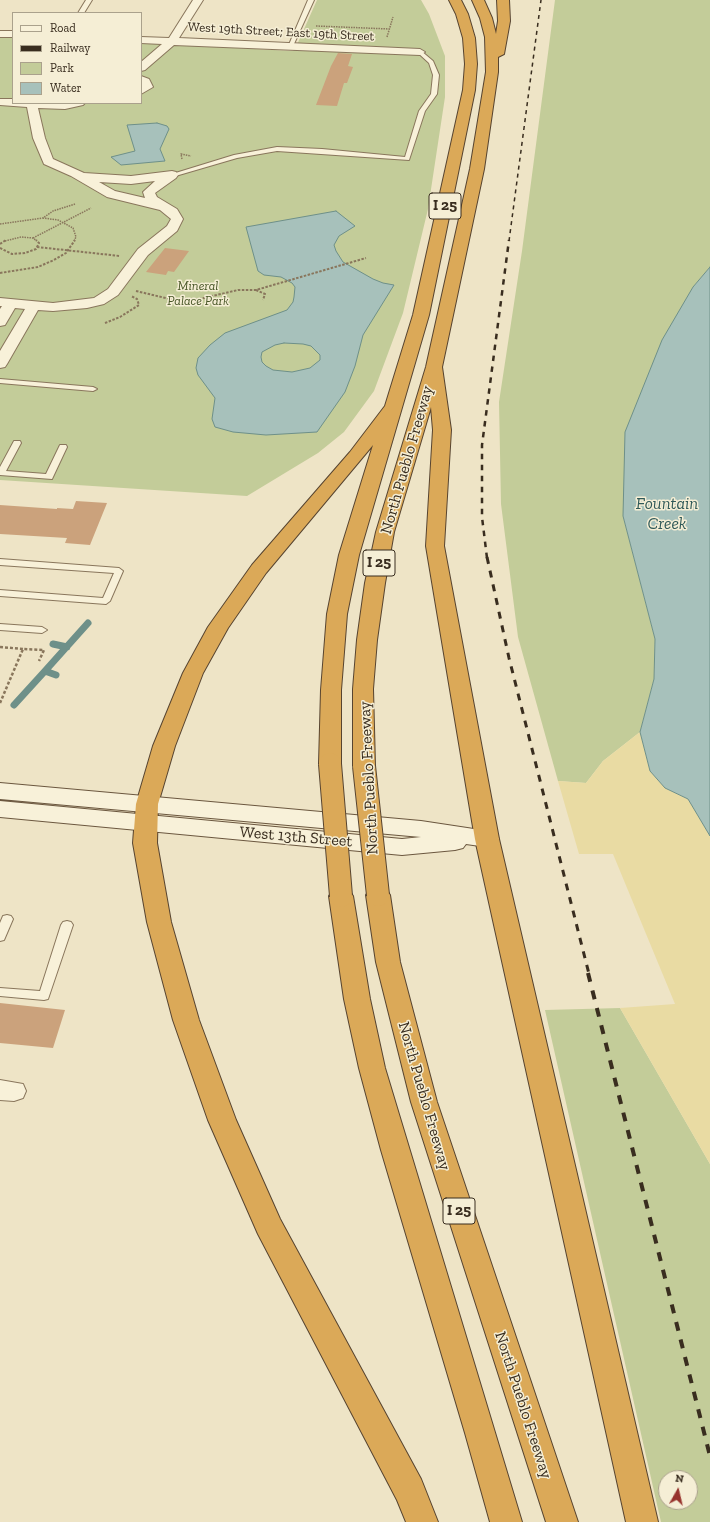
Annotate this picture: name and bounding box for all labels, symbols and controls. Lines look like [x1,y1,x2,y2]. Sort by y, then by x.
legend [12,12,142,104]
street label: West 19th Street; East 19th Street [187,19,375,45]
text: Road [50,21,76,35]
text: Railway [50,41,91,55]
text: Park [50,61,74,75]
text: Water [50,81,82,95]
road number: I 25 [429,193,461,219]
park label: Mineral Palace Park [167,278,229,309]
street label: North Pueblo Freeway [377,384,437,536]
water label: Fountain Creek [636,494,698,534]
road number: I 25 [363,550,395,576]
street label: North Pueblo Freeway [355,701,383,855]
street label: West 13th Street [239,823,353,851]
street label: North Pueblo Freeway [394,1020,454,1172]
road number: I 25 [443,1198,475,1224]
street label: North Pueblo Freeway [490,1329,556,1481]
north arrow [658,1470,698,1510]
text: N [675,1472,685,1486]

